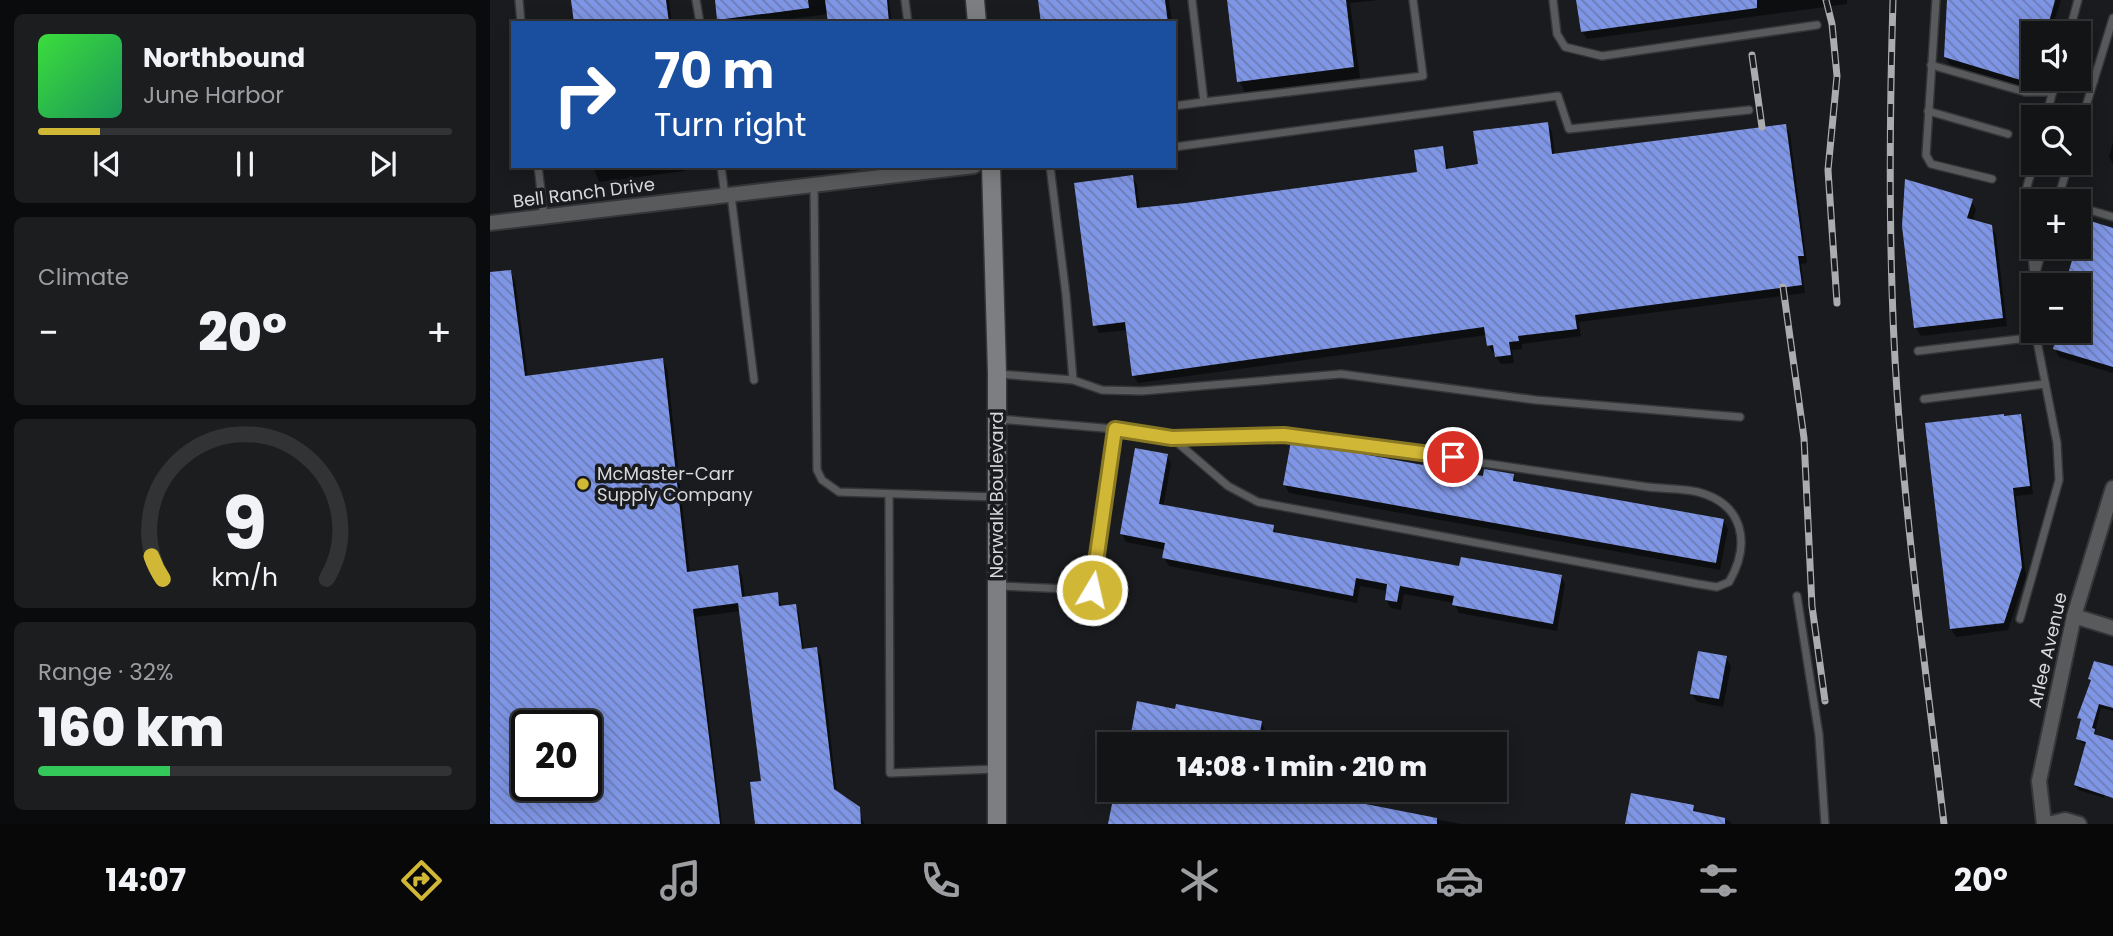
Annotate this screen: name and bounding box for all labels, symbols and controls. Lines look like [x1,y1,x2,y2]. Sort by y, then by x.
map controls [2021,21,2091,343]
button: sound [2021,21,2091,91]
text: 70 m [654,37,774,105]
text: Northbound [143,40,305,76]
icon: right [539,49,630,140]
text: June Harbor [143,79,284,111]
text: Turn right [654,102,806,147]
button: search [2021,105,2091,175]
icon: previous [88,145,126,183]
icon: pause [226,145,264,183]
icon: next [364,145,402,183]
street label: Bell Ranch Drive [512,171,656,214]
button: + [2021,189,2091,259]
text: Climate [38,261,129,293]
button: − [2021,273,2091,343]
text: 20° [198,296,287,369]
text: − [38,306,59,359]
text: + [426,306,452,359]
street label: Norwalk Boulevard [984,411,1009,579]
pin [1423,427,1483,487]
icon: arrive [1434,438,1472,476]
place label: McMaster-Carr Supply Company [597,461,753,507]
text: 9 [223,474,267,575]
marker: McMaster-Carr Supply Company [575,476,591,492]
position arrow [1055,553,1129,627]
text: km/h [212,560,278,595]
street label: Arlee Avenue [2022,590,2073,710]
text: Range · 32% [38,656,173,688]
text: 160 km [38,691,224,764]
speed limit sign: 20 [511,710,602,801]
text: 14:08 · 1 min · 210 m [1177,749,1427,785]
icon: directions [397,856,446,905]
icon: music [656,856,705,905]
icon: phone [916,856,965,905]
icon: climate [1175,856,1224,905]
icon: car [1435,856,1484,905]
icon: filters [1694,856,1743,905]
text: 14:07 [105,857,186,902]
text: 20° [1954,857,2008,902]

